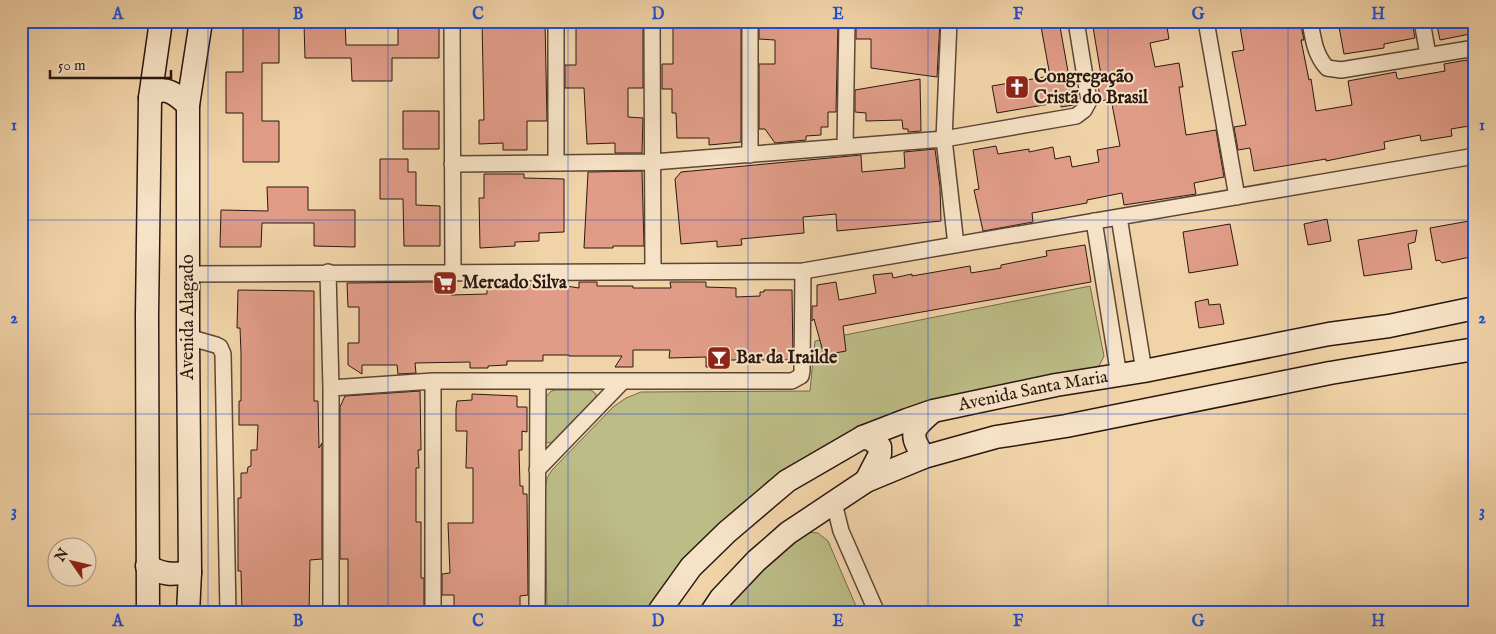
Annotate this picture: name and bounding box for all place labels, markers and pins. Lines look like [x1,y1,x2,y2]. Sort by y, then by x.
place label: Congregação Cristã do Brasil [1034,66,1149,110]
church icon: Congregação Cristã do Brasil [1004,74,1030,100]
supermarket icon: Mercado Silva [432,270,458,296]
place label: Mercado Silva [462,272,568,295]
bar icon: Bar da Irailde [706,345,732,371]
place label: Bar da Irailde [736,347,838,370]

